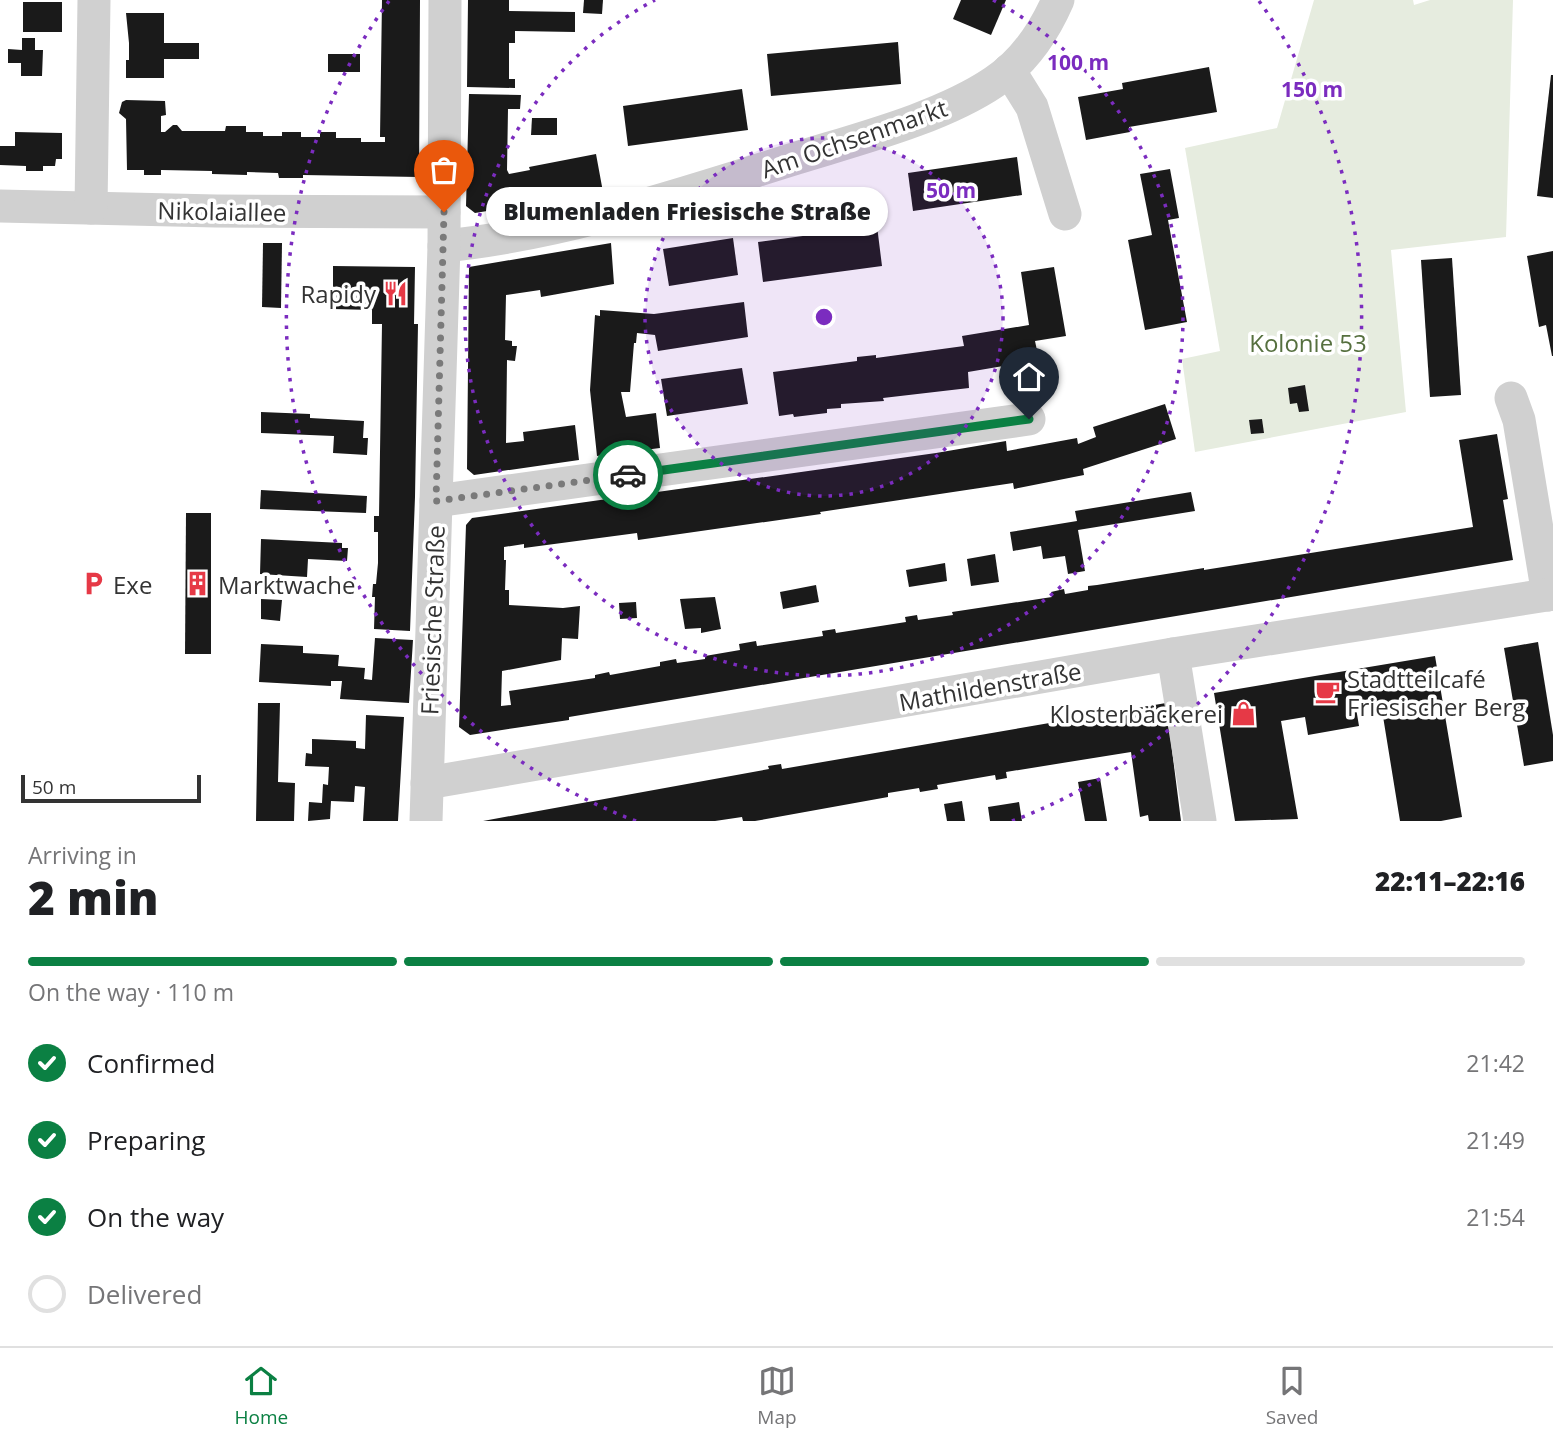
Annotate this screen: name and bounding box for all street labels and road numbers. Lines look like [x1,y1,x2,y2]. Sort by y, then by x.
street label: Am Ochsenmarkt [757,91,951,185]
street label: Nikolaiallee [157,193,287,229]
street label: Friesische Straße [412,525,452,715]
street label: Mathildenstraße [896,654,1084,718]

